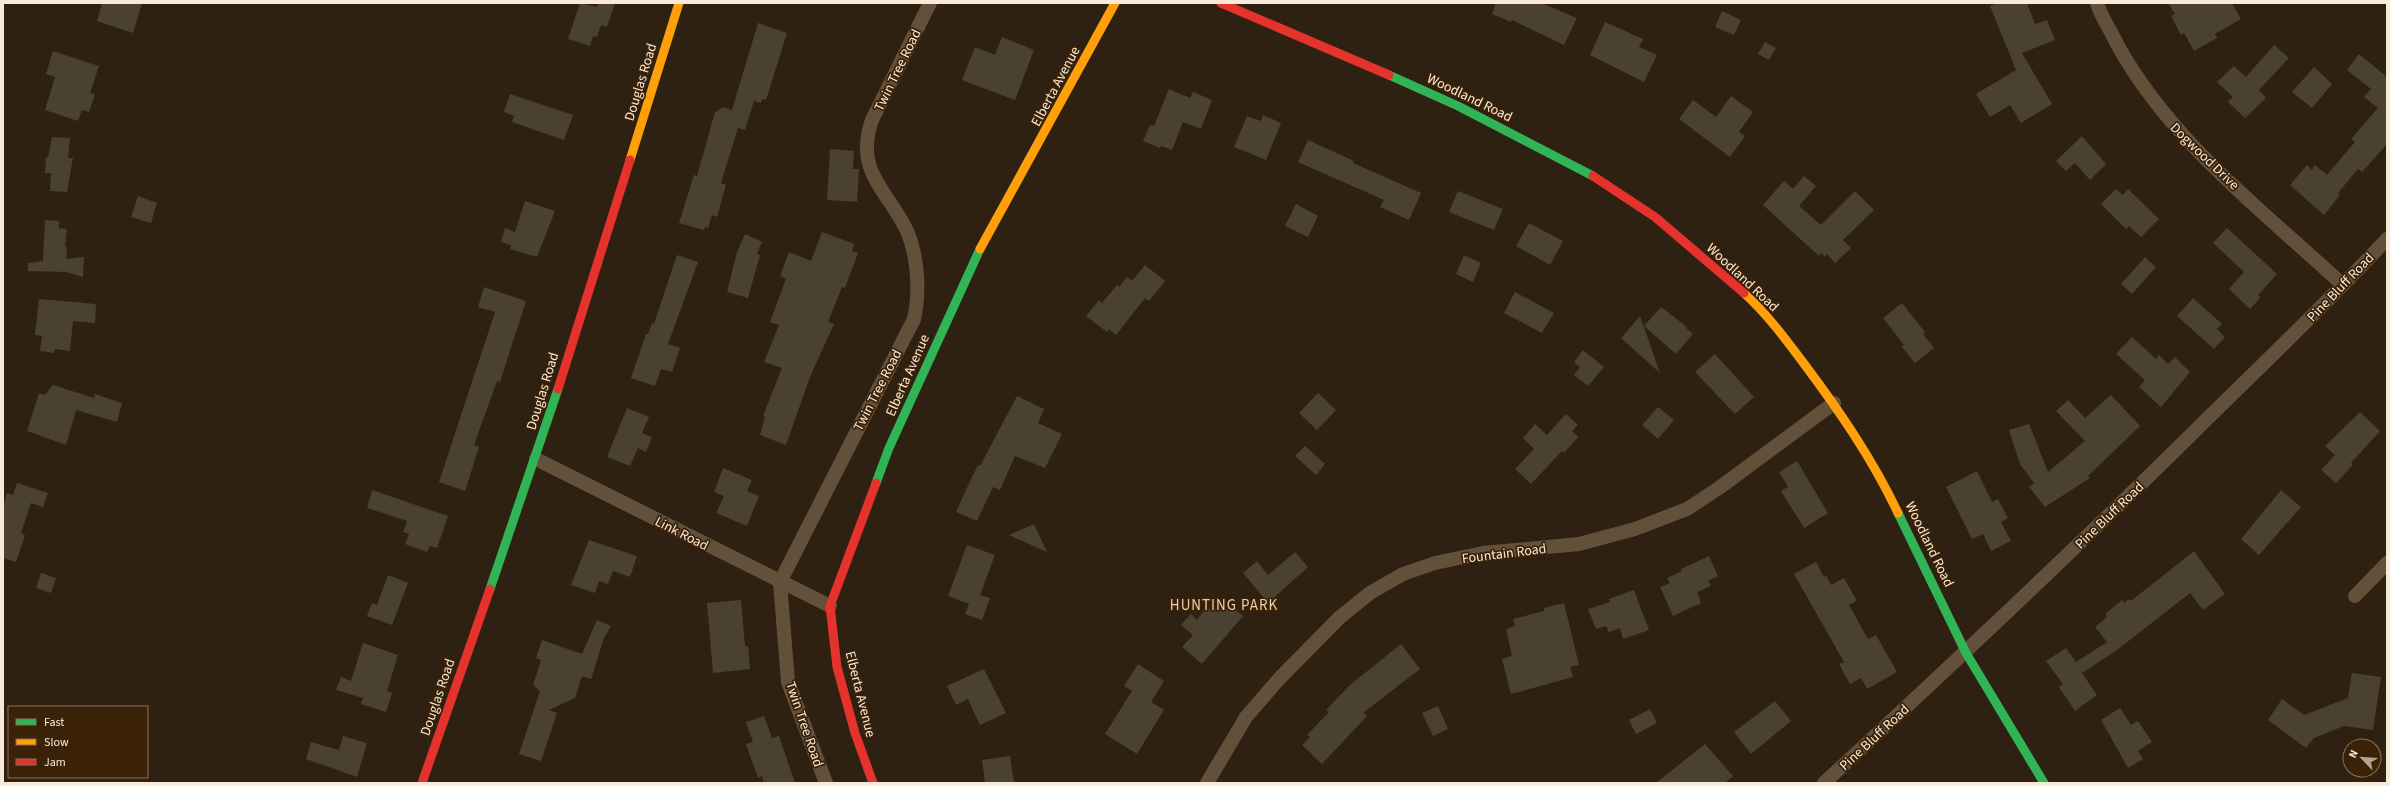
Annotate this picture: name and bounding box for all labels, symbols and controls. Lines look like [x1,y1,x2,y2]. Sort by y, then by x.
street label: Twin Tree Road [869,26,926,115]
street label: Douglas Road [620,41,662,124]
street label: Elberta Avenue [1026,43,1085,130]
street label: Woodland Road [1423,69,1516,127]
street label: Dogwood Drive [2165,119,2243,195]
street label: Woodland Road [1702,239,1783,317]
street label: Pine Bluff Road [2303,249,2379,327]
street label: Elberta Avenue [881,331,935,420]
street label: Twin Tree Road [849,346,907,435]
street label: Douglas Road [522,350,564,433]
street label: Pine Bluff Road [2071,478,2149,554]
street label: Woodland Road [1900,498,1958,591]
street label: Link Road [651,512,712,556]
street label: Fountain Road [1461,539,1548,569]
district label: HUNTING PARK [1170,595,1278,616]
street label: Elberta Avenue [840,649,880,739]
street label: Douglas Road [415,656,460,739]
street label: Twin Tree Road [780,679,828,770]
street label: Pine Bluff Road [1835,700,1914,775]
legend [8,706,148,778]
text: Fast [44,714,64,731]
text: Slow [44,734,69,751]
north arrow [2342,738,2382,778]
text: N [2345,747,2362,760]
text: Jam [44,754,66,771]

